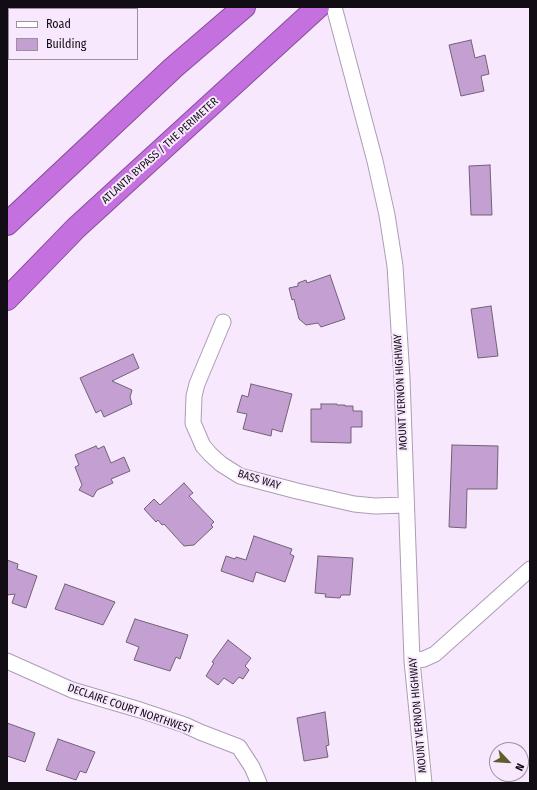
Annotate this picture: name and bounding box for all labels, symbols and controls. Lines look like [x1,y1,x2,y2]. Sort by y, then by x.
legend [8,8,138,60]
text: Road [46,17,71,31]
text: Building [46,37,86,51]
street label: ATLANTA BYPASS / THE PERIMETER [99,95,221,207]
street label: MOUNT VERNON HIGHWAY [391,333,411,451]
street label: BASS WAY [236,467,282,493]
street label: MOUNT VERNON HIGHWAY [406,656,430,774]
street label: DECLAIRE COURT NORTHWEST [66,681,194,737]
north arrow [489,742,529,782]
text: N [512,761,527,773]

